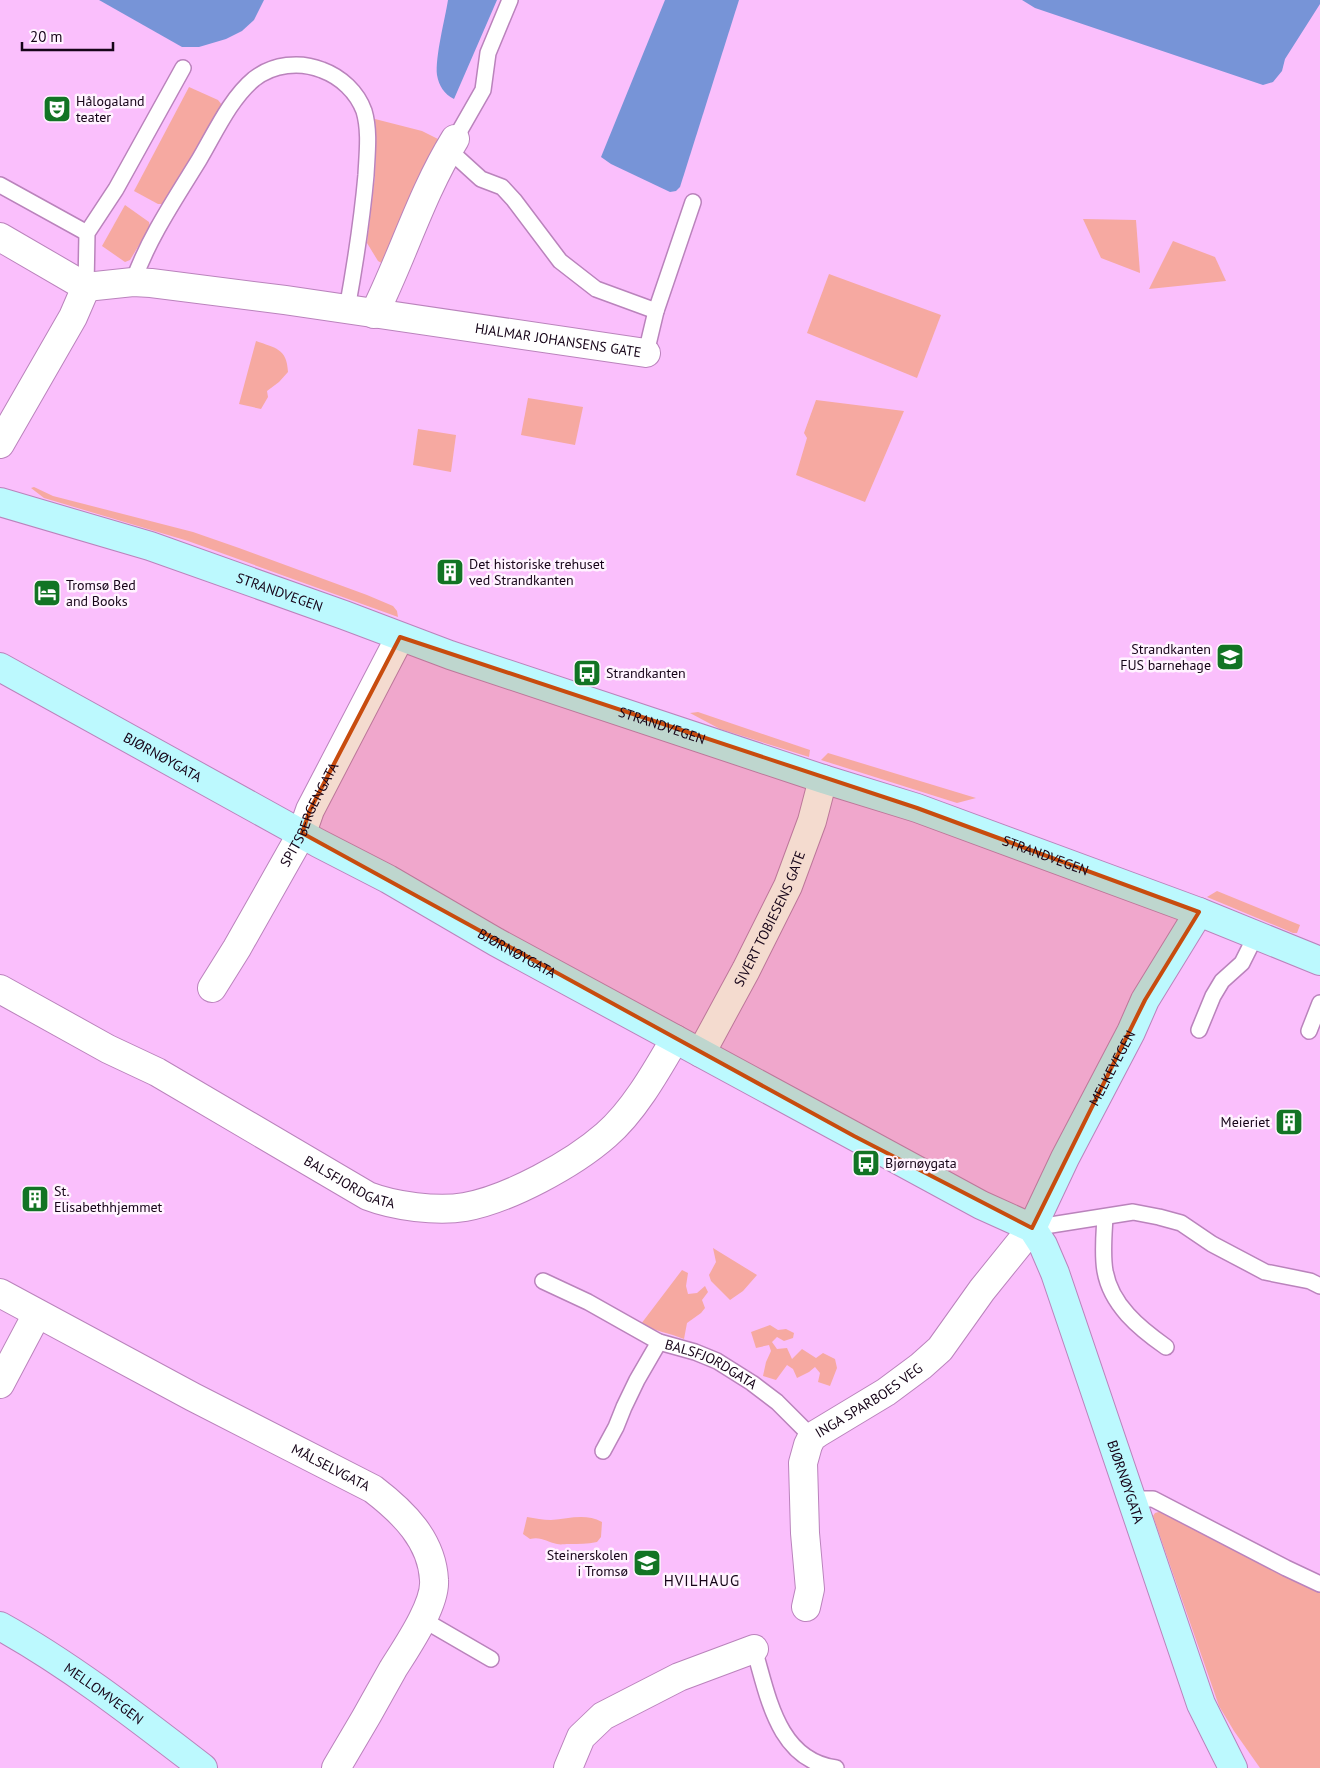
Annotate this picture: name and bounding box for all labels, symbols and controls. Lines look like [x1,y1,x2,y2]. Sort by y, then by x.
scale bar [22,20,114,52]
text: 20 m [30,27,63,46]
place label: Hålogaland teater [76,92,145,126]
theatre icon: Hålogaland teater [42,94,72,124]
street label: HJALMAR JOHANSENS GATE [474,319,643,361]
place label: Det historiske trehuset ved Strandkanten [469,555,605,589]
building icon: Det historiske trehuset ved Strandkanten [435,557,465,587]
street label: STRANDVEGEN [234,568,325,616]
place label: Tromsø Bed and Books [66,576,136,610]
hotel icon: Tromsø Bed and Books [32,578,62,608]
place label: Strandkanten FUS barnehage [1120,640,1211,674]
school or university icon: Strandkanten FUS barnehage [1215,642,1245,672]
bus stop icon: Strandkanten [572,658,602,688]
place label: Strandkanten [606,664,686,682]
street label: STRANDVEGEN [616,703,708,748]
street label: BJØRNØYGATA [120,728,206,786]
street label: SPITSBERGENGATA [276,758,343,870]
street label: STRANDVEGEN [1000,831,1091,880]
street label: SIVERT TOBIESENS GATE [730,848,809,990]
street label: BJØRNØYGATA [475,924,560,982]
street label: MELKEVEGEN [1085,1027,1139,1109]
building icon: Meieriet [1274,1107,1304,1137]
place label: Meieriet [1221,1113,1270,1131]
bus stop icon: Bjørnøygata [851,1148,881,1178]
street label: BALSFJORDGATA [301,1151,397,1213]
place label: Bjørnøygata [885,1154,957,1172]
place label: St. Elisabethhjemmet [54,1182,163,1216]
building icon: St. Elisabethhjemmet [20,1184,50,1214]
street label: BALSFJORDGATA [663,1335,762,1393]
street label: INGA SPARBOES VEG [812,1359,926,1442]
street label: BJØRNØYGATA [1103,1438,1148,1527]
street label: MÅLSELVGATA [289,1440,374,1495]
place label: Steinerskolen i Tromsø [547,1546,628,1580]
school or university icon: Steinerskolen i Tromsø [632,1548,662,1578]
district label: HVILHAUG [664,1571,740,1590]
street label: MELLOMVEGEN [61,1659,147,1728]

